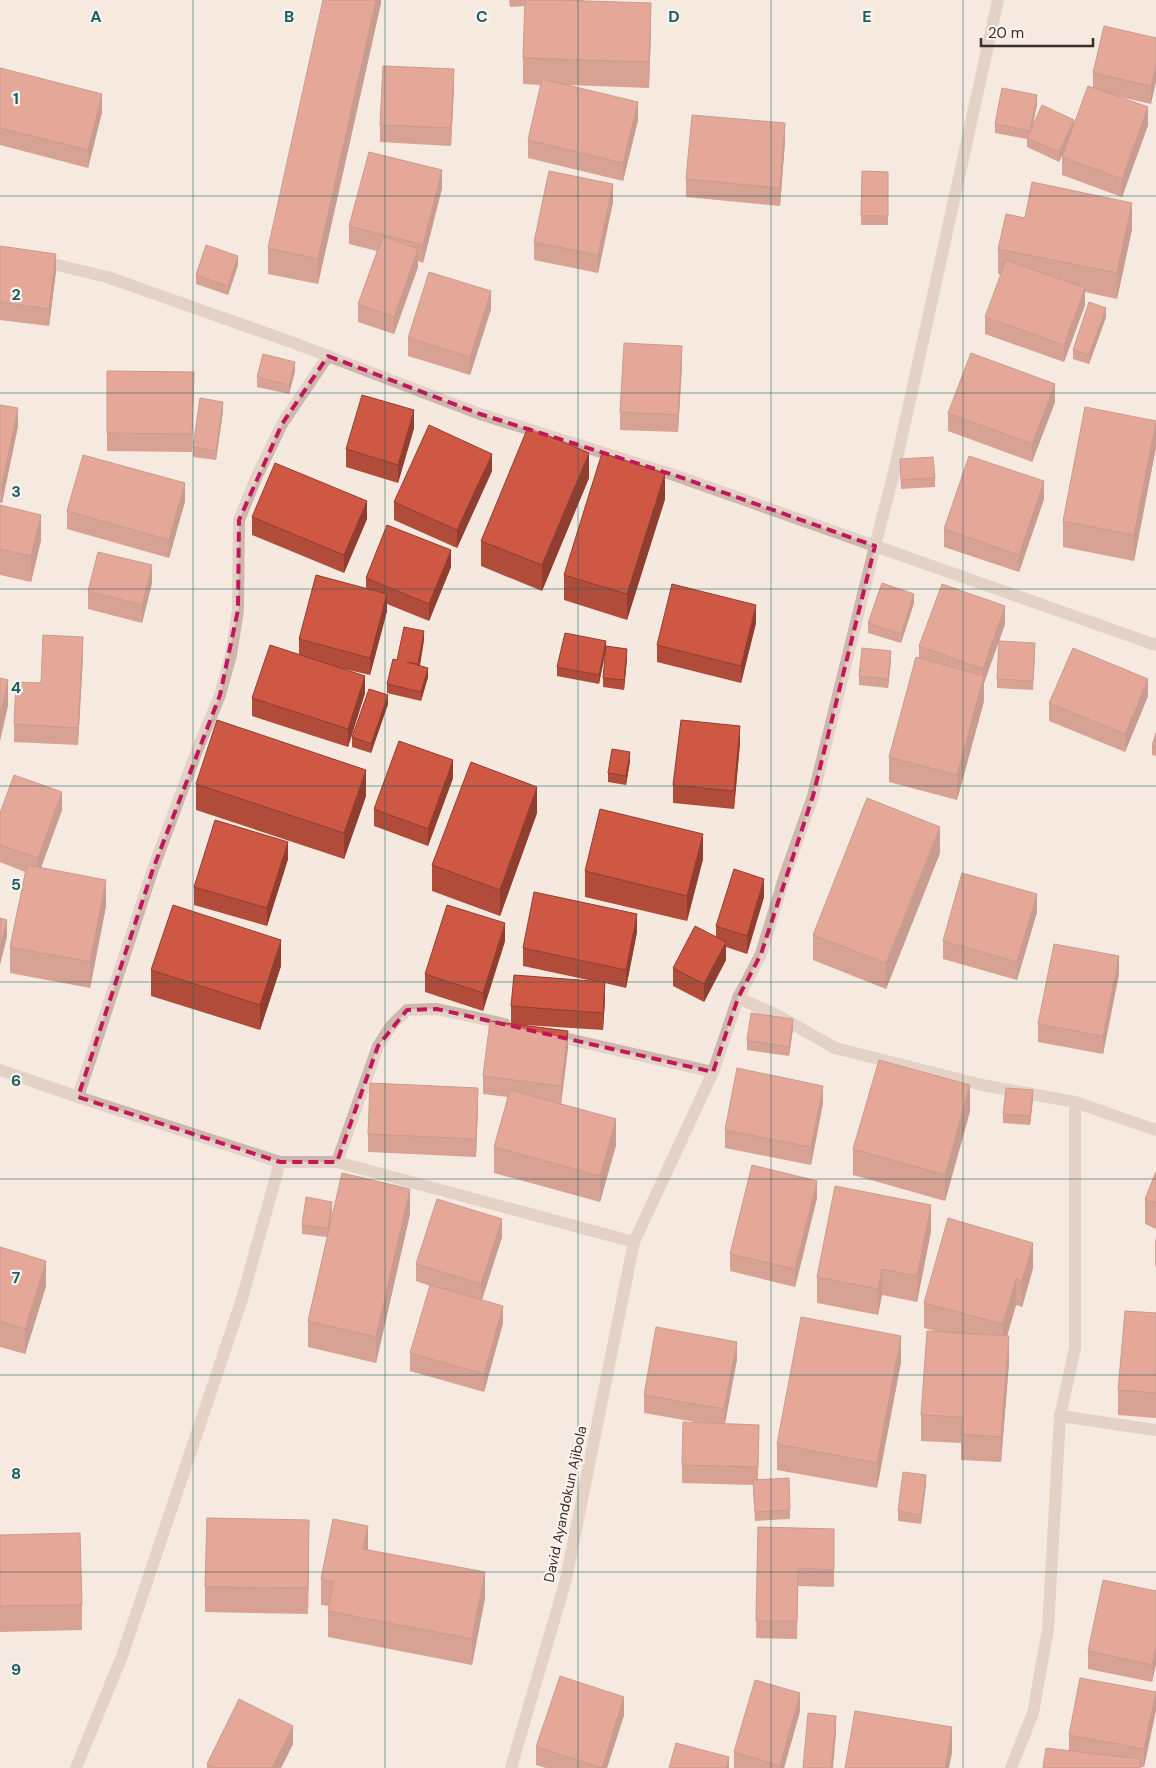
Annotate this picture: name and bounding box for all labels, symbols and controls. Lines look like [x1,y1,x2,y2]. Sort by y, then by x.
text: A [90,6,102,27]
text: B [284,6,294,27]
text: C [476,6,488,27]
text: D [668,6,680,27]
text: E [862,6,872,27]
scale bar [981,15,1094,47]
text: 20 m [988,23,1024,43]
text: 1 [13,88,19,109]
text: 2 [11,284,21,305]
text: 3 [11,481,21,502]
text: 4 [11,677,21,698]
text: 5 [11,874,21,895]
text: 6 [11,1070,21,1091]
text: 7 [12,1267,21,1288]
street label: David Ayandokun Ajibola [540,1424,590,1584]
text: 8 [11,1463,21,1484]
text: 9 [11,1659,21,1680]

